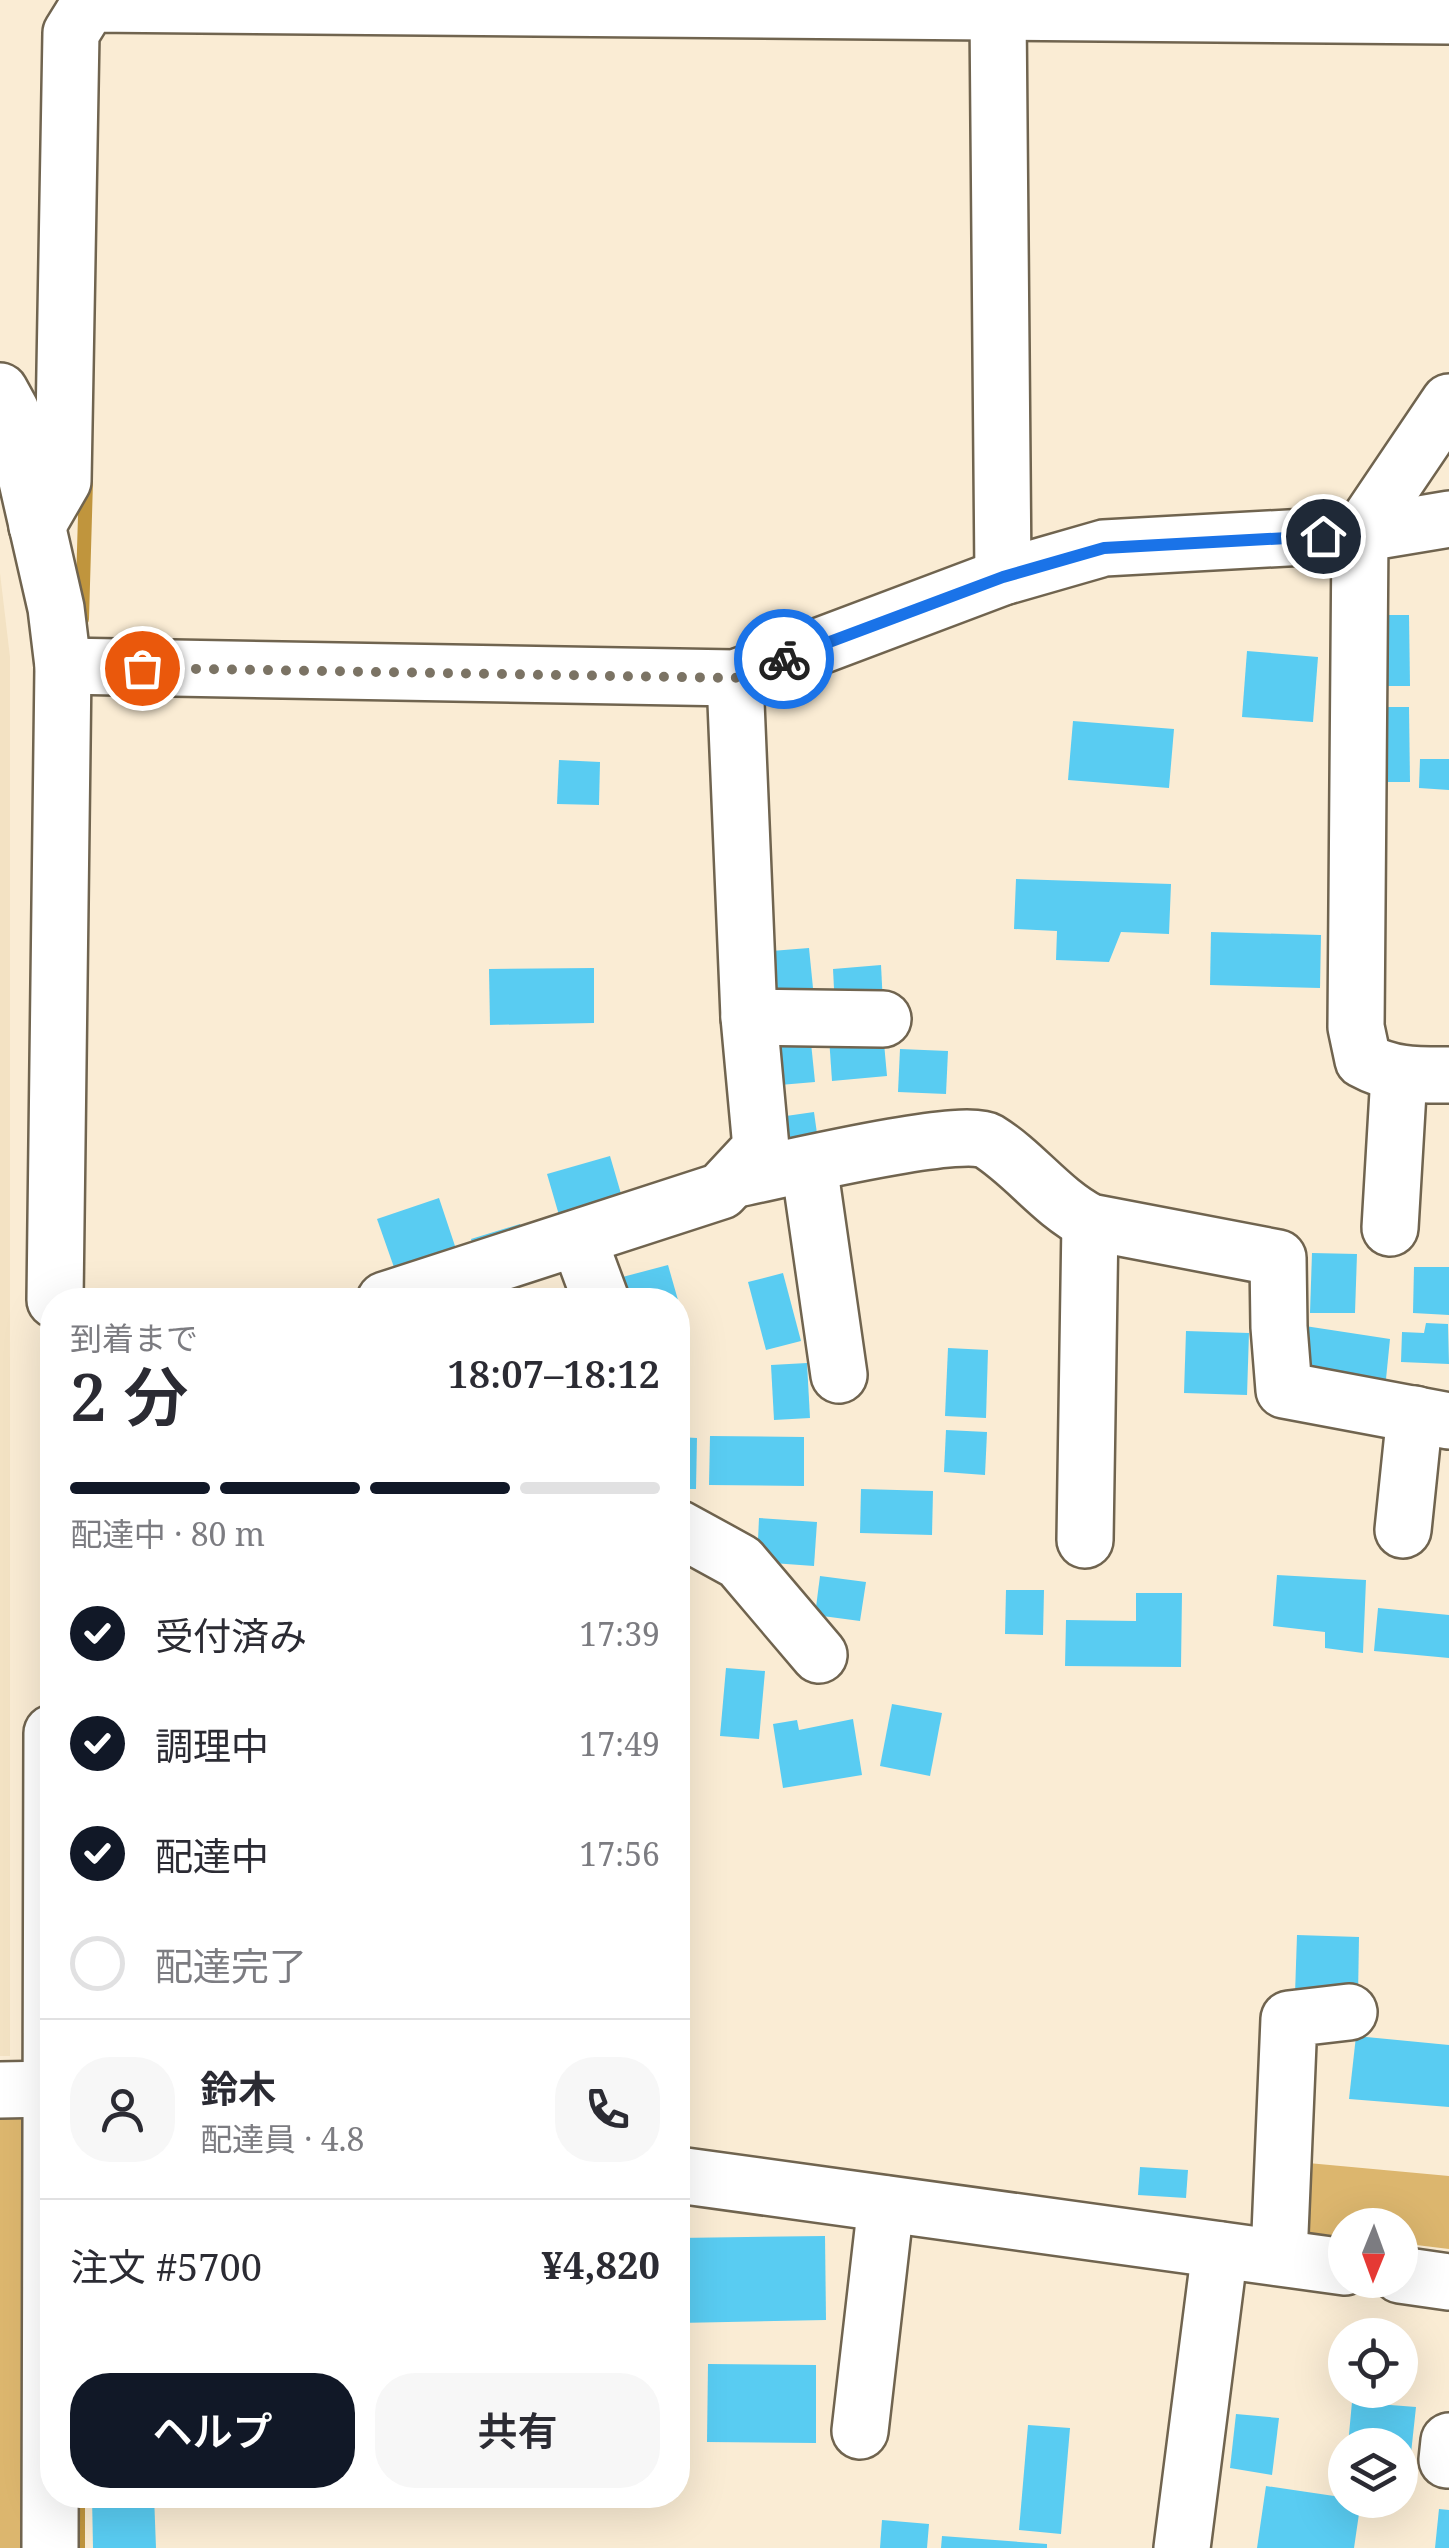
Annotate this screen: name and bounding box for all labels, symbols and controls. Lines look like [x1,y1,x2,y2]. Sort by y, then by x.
pin [1281,494,1366,579]
icon: home [1296,509,1351,564]
courier [734,609,834,709]
pin [100,626,185,711]
icon: bike [757,632,812,687]
icon: bag [115,641,170,696]
text: 到着まで [70,1316,198,1359]
text: 18:07–18:12 [447,1347,660,1399]
text: 2 分 [70,1352,189,1440]
text: 配達中 · 80 m [70,1512,265,1555]
icon: check [70,1606,125,1661]
text: 受付済み [155,1609,307,1661]
text: 17:39 [579,1612,660,1655]
icon: check [70,1716,125,1771]
text: 調理中 [155,1719,269,1771]
text: 17:49 [579,1722,660,1765]
icon: check [70,1826,125,1881]
text: 配達中 [155,1829,269,1881]
text: 17:56 [579,1832,660,1875]
text: 配達完了 [155,1939,307,1991]
button: person [70,2057,175,2162]
button: phone [555,2057,660,2162]
text: 鈴木 [200,2062,276,2114]
text: 配達員 · 4.8 [200,2117,364,2160]
north arrow [1328,2208,1418,2298]
map controls [1328,2208,1418,2518]
text: ¥4,820 [541,2238,660,2290]
text: 注文 #5700 [70,2240,262,2292]
button: locate [1328,2318,1418,2408]
button: ヘルプ [70,2373,355,2488]
button: 共有 [375,2373,660,2488]
button: layers [1328,2428,1418,2518]

